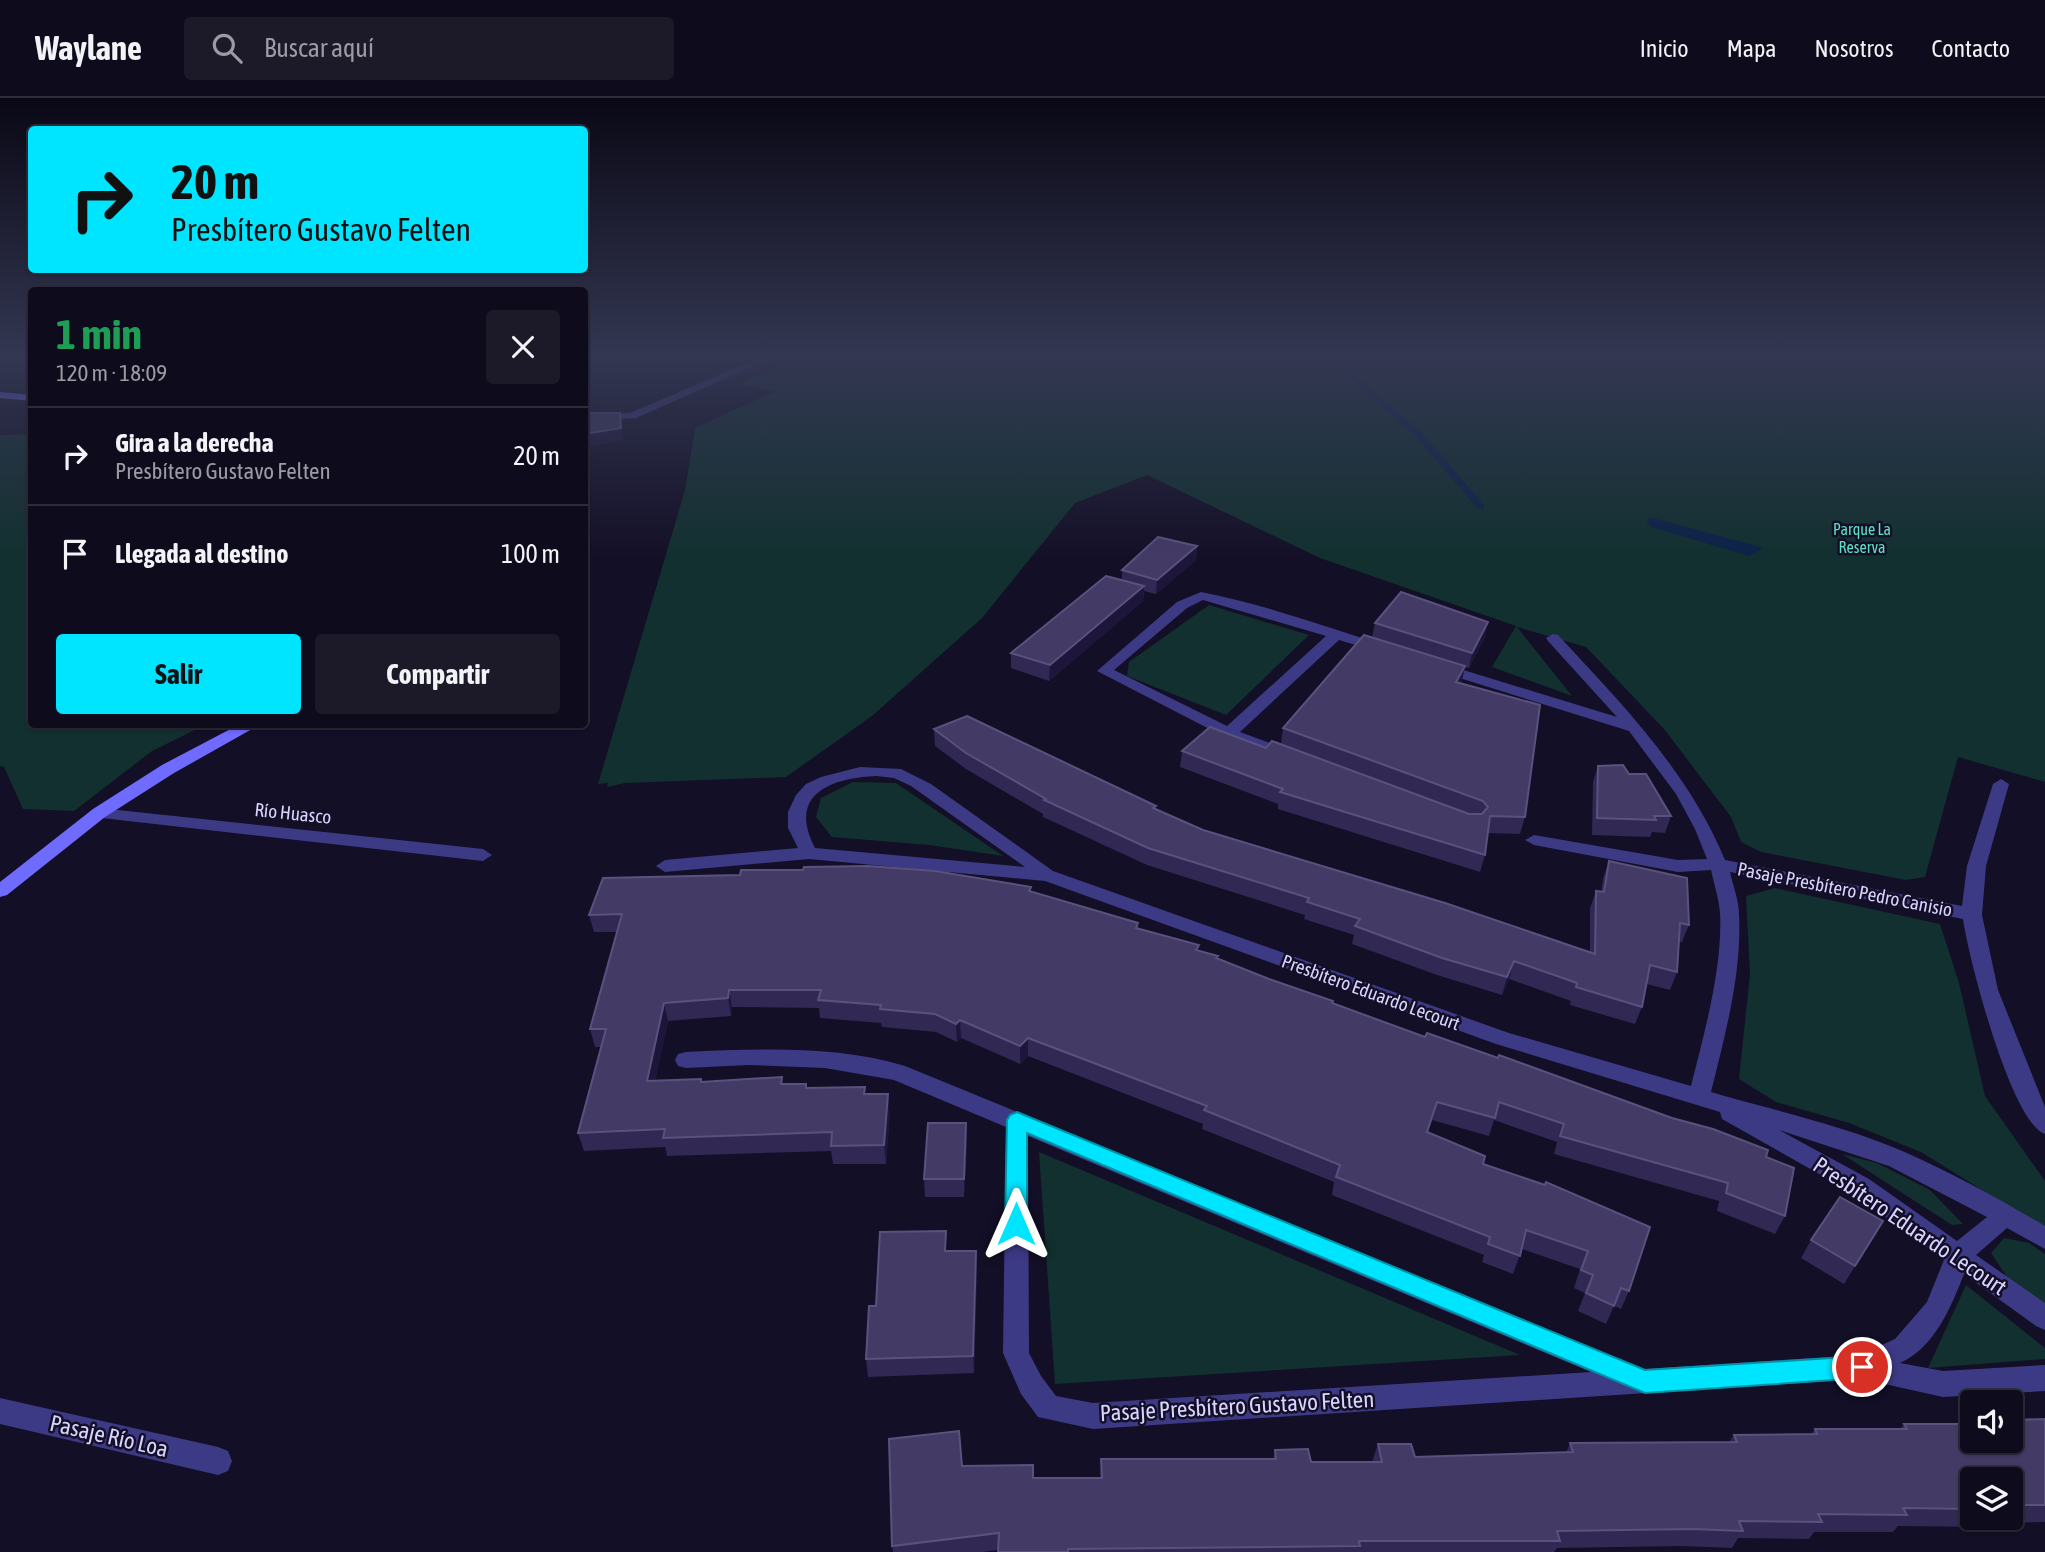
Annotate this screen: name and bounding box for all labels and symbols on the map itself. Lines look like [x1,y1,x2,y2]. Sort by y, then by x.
park label: Parque La Reserva [1833,520,1891,556]
street label: Río Huasco [253,798,333,828]
street label: Pasaje Presbítero Pedro Canisio [1736,857,1954,921]
street label: Presbítero Eduardo Lecourt [1279,950,1463,1034]
street label: Presbítero Eduardo Lecourt [1808,1152,2012,1300]
position arrow [979,1187,1053,1261]
pin [1832,1337,1892,1397]
street label: Pasaje Presbítero Gustavo Felten [1099,1386,1375,1426]
street label: Pasaje Río Loa [47,1410,171,1462]

